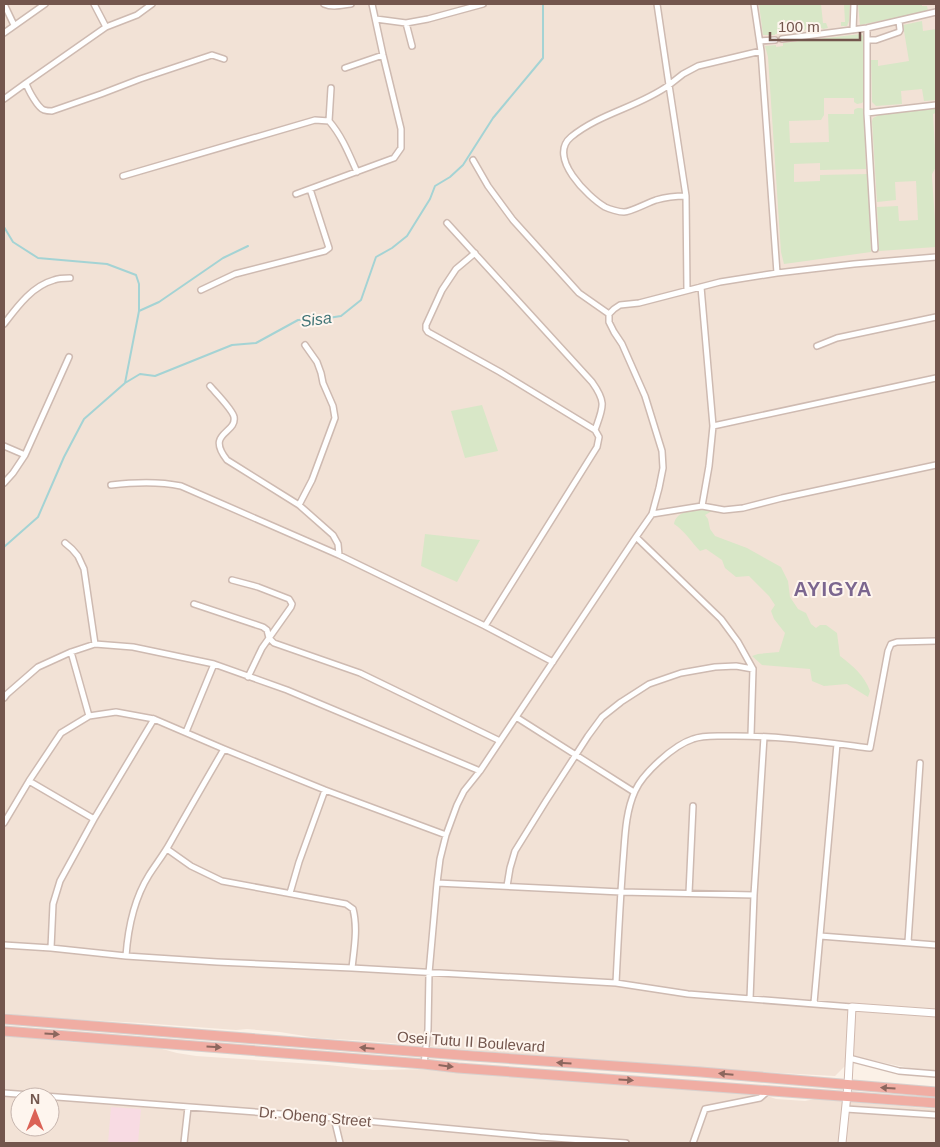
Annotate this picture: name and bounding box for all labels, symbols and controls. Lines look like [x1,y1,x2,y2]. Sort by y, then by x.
scale bar [770,10,860,42]
text: 100 m [778,18,820,35]
water label: Sisa [299,309,333,330]
district label: AYIGYA [793,578,873,600]
street label: Osei Tutu II Boulevard [396,1028,546,1055]
one-way arrow [45,1031,61,1039]
one-way arrow [207,1043,223,1051]
one-way arrow [358,1043,374,1051]
one-way arrow [555,1058,571,1066]
one-way arrow [438,1062,454,1070]
one-way arrow [717,1070,733,1078]
one-way arrow [618,1076,634,1084]
one-way arrow [879,1084,895,1092]
north arrow [10,1087,60,1137]
text: N [30,1091,40,1107]
street label: Dr. Obeng Street [258,1103,373,1130]

